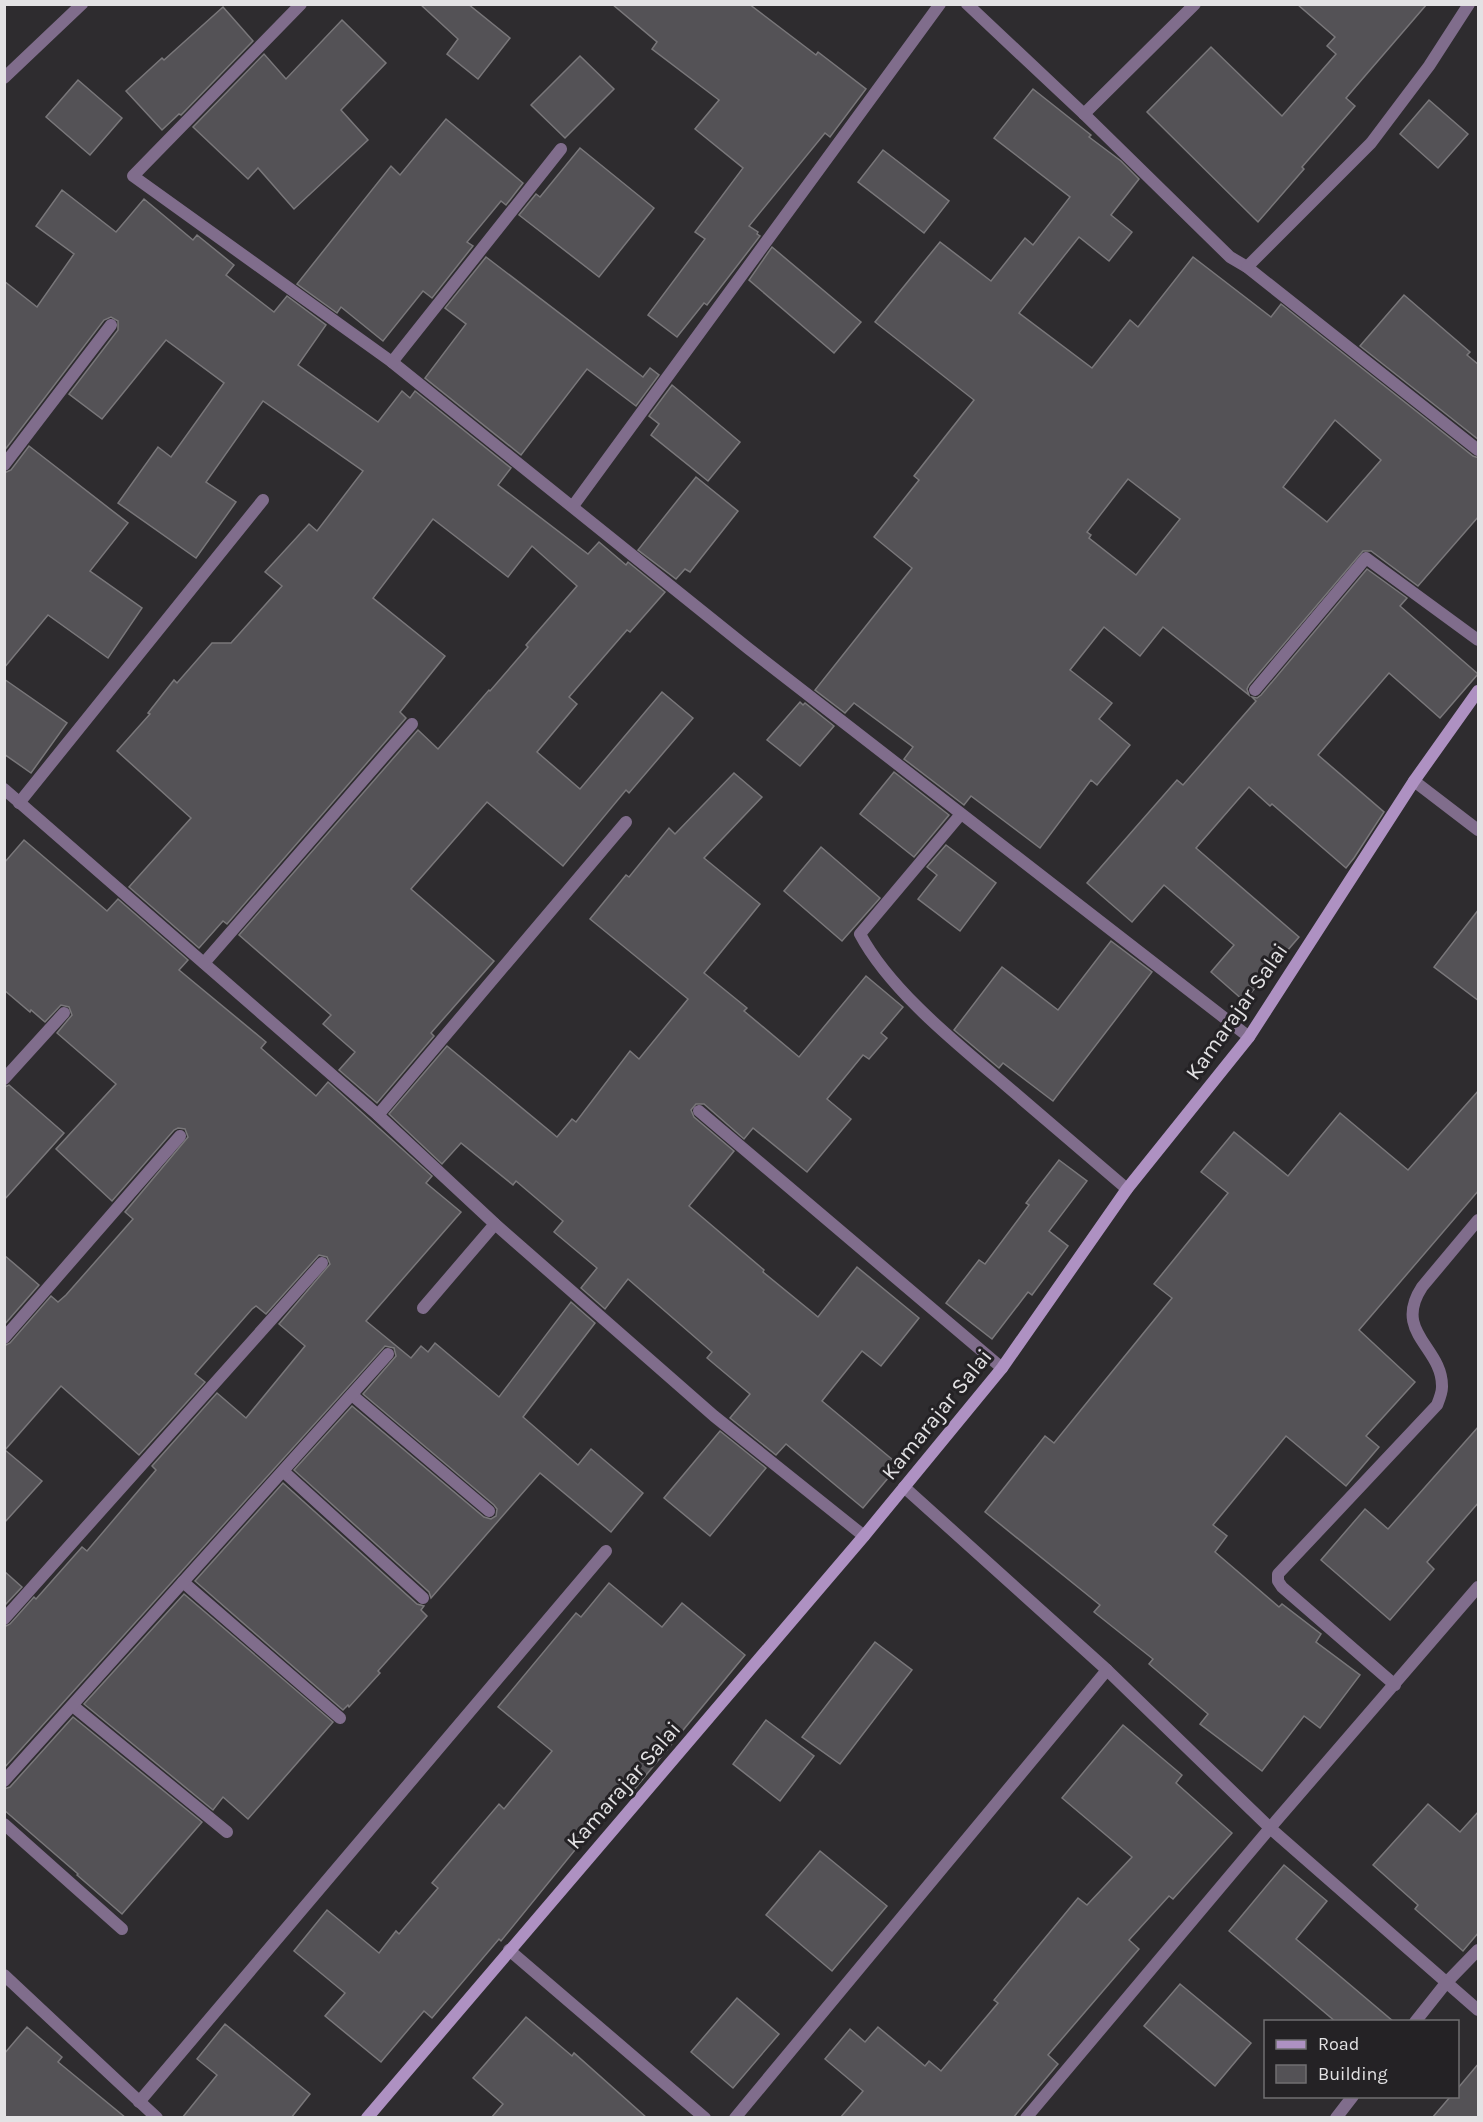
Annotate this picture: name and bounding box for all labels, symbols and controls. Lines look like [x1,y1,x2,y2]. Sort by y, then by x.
street label: Kamarajar Salai [1180,938,1294,1085]
street label: Kamarajar Salai [876,1344,997,1485]
street label: Kamarajar Salai [561,1717,686,1855]
legend [1264,2020,1459,2098]
text: Road [1318,2033,1359,2055]
text: Building [1318,2063,1388,2085]

